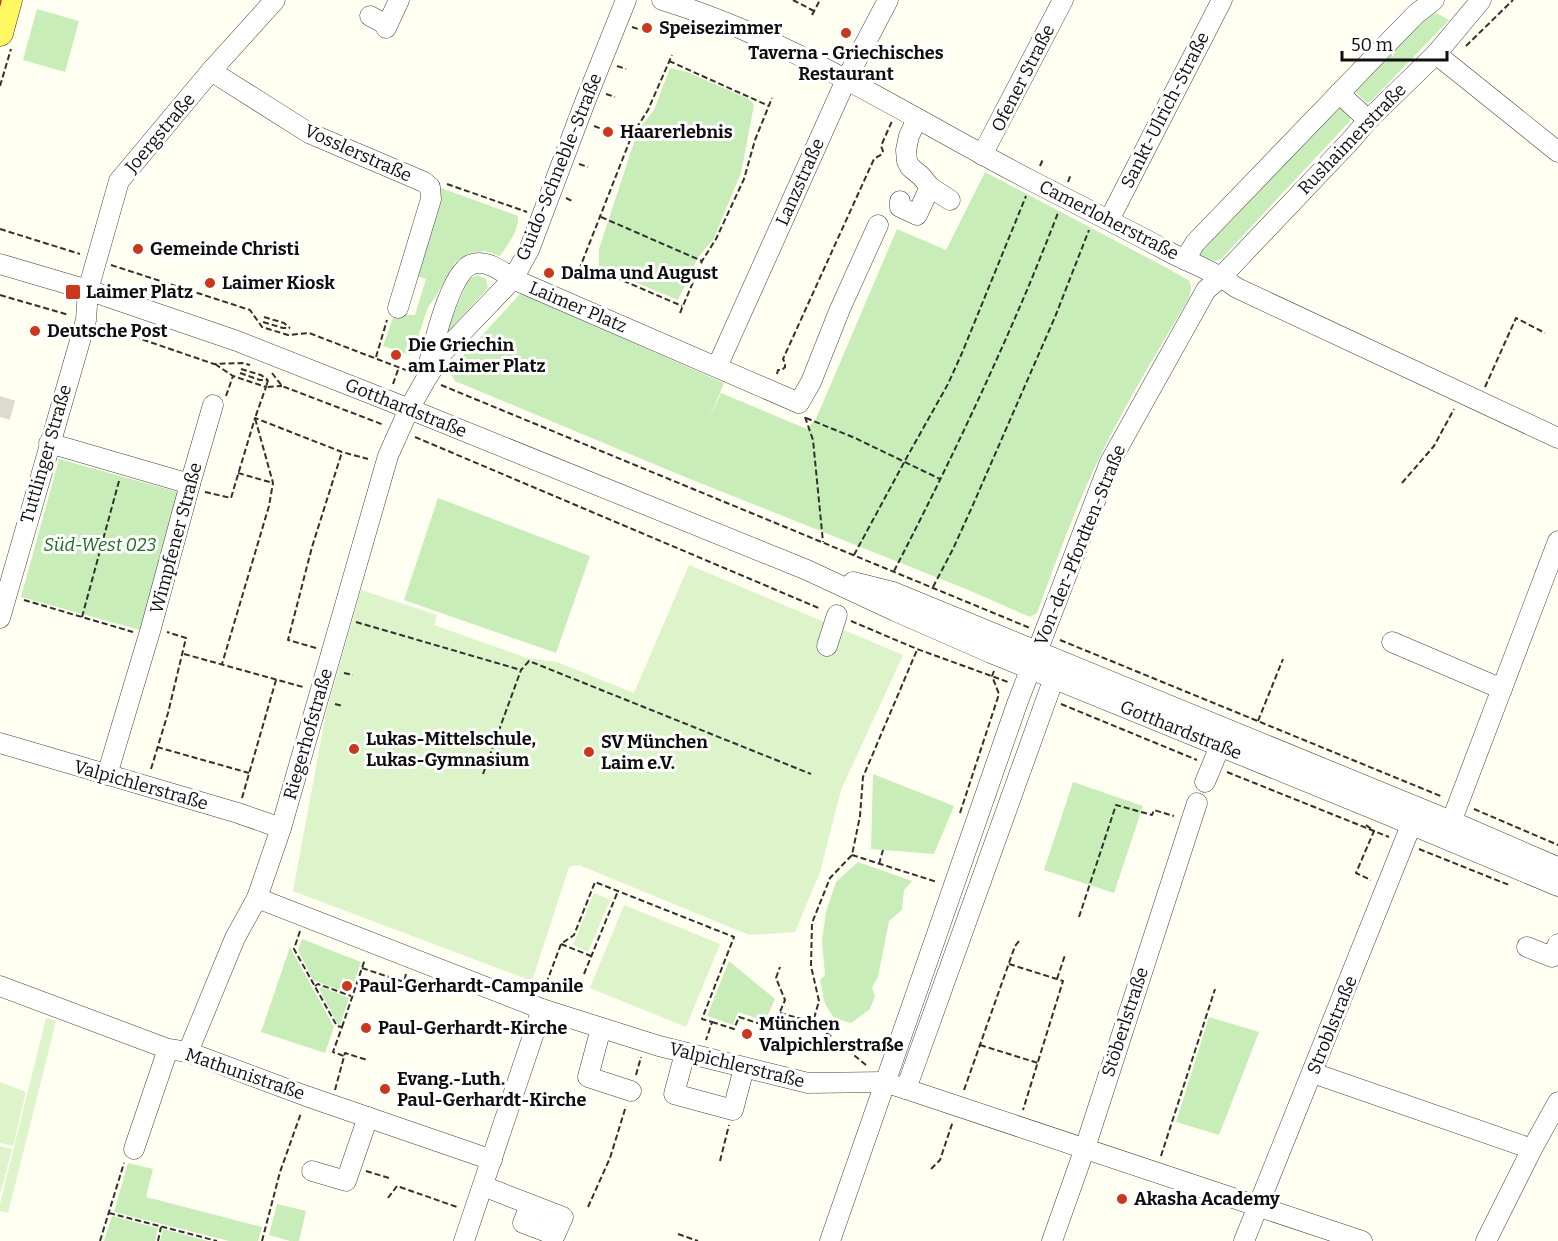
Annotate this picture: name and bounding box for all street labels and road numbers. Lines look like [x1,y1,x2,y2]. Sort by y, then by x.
street label: Ofener Straße [987,21,1059,135]
street label: Sankt-Ulrich-Straße [1116,28,1214,192]
street label: Guido-Schneble-Straße [511,70,607,264]
street label: Rushaimerstraße [1293,79,1411,199]
street label: Joergstraße [120,89,200,178]
street label: Vosslerstraße [301,120,415,186]
street label: Lanzstraße [771,135,829,229]
street label: Camerloherstraße [1036,175,1182,265]
street label: Laimer Platz [526,277,630,337]
street label: Gotthardstraße [342,374,470,442]
street label: Tuttlinger Straße [16,382,76,526]
street label: Von-der-Pfordten-Straße [1030,441,1130,649]
street label: Wimpfener Straße [145,460,207,616]
street label: Riegerhofstraße [279,666,337,802]
street label: Gotthardstraße [1117,696,1245,764]
street label: Valpichlerstraße [71,755,211,815]
street label: Stöberlstraße [1097,964,1153,1080]
street label: Stroblstraße [1302,973,1362,1077]
street label: Valpichlerstraße [667,1038,807,1092]
street label: Mathunistraße [182,1043,308,1105]

